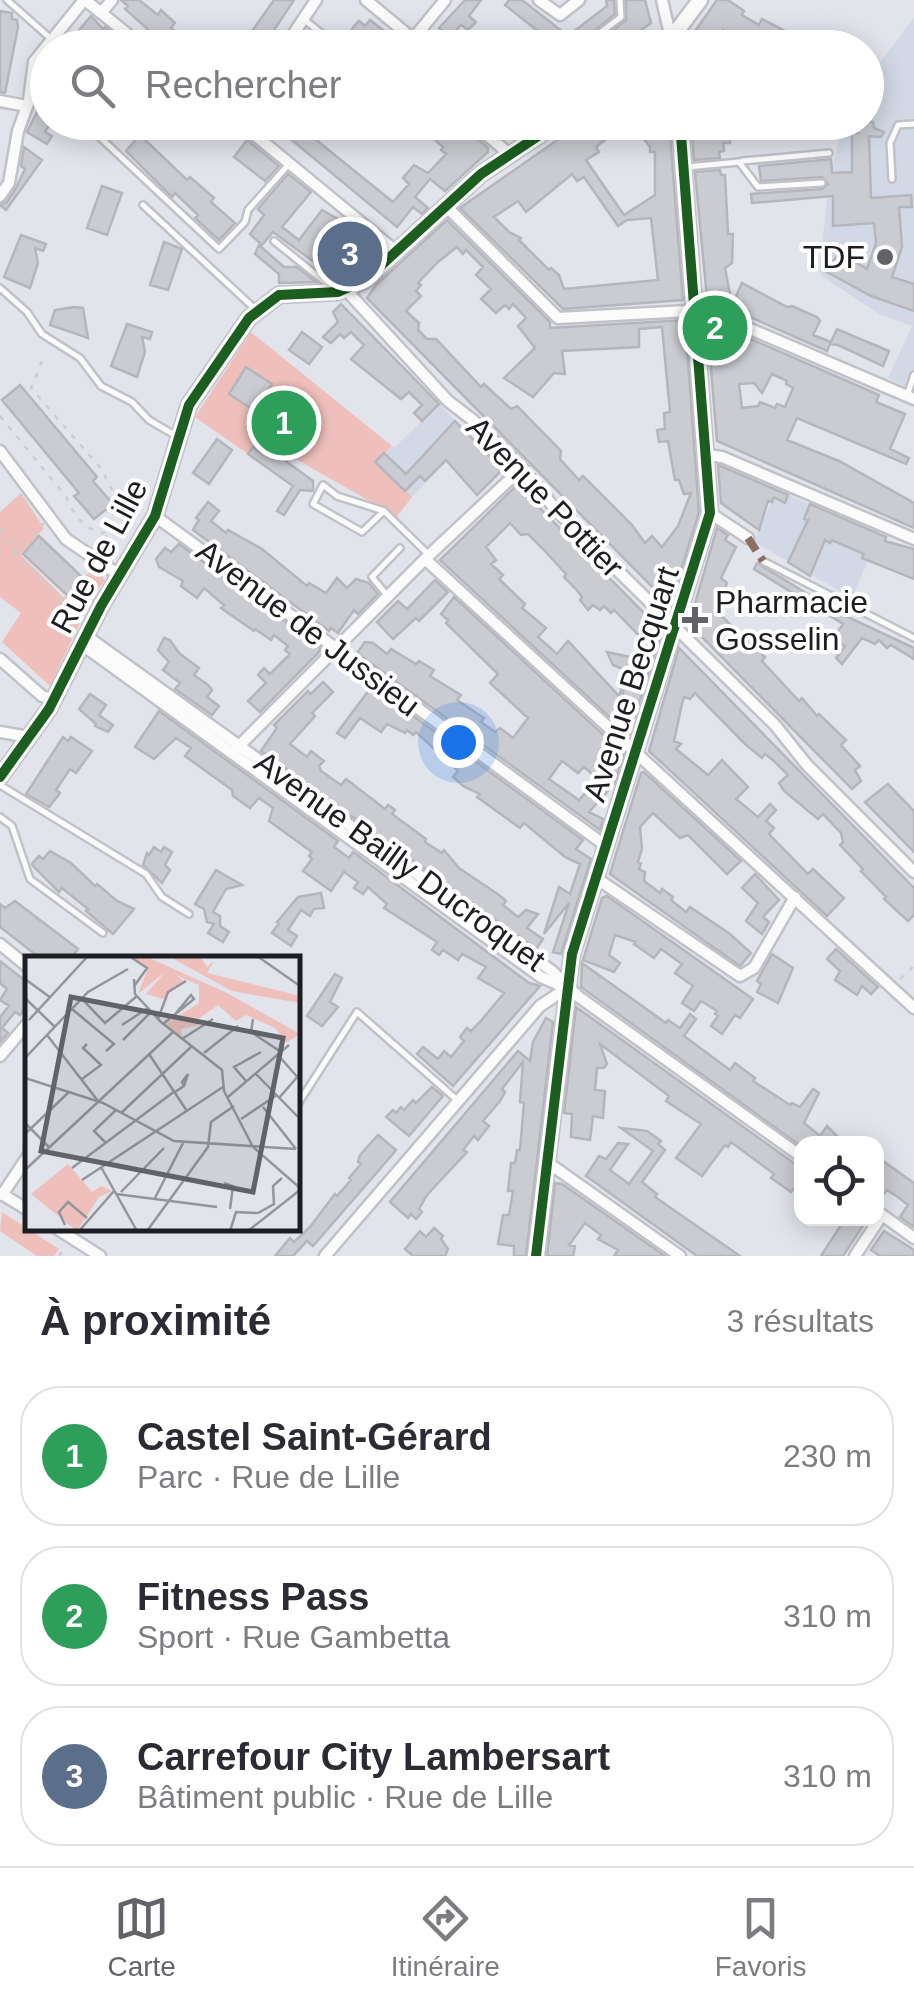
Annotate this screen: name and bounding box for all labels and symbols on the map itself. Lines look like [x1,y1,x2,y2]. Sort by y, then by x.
pin: 3 [318,216,382,292]
place label: TDF [803,239,865,275]
marker: TDF [874,246,896,268]
pin: 2 [682,290,748,366]
pin: 1 [252,386,316,460]
street label: Avenue Pottier [459,409,631,585]
street label: Rue de Lille [43,473,155,639]
street label: Avenue de Jussieu [189,532,427,724]
street label: Avenue Becquart [576,562,686,806]
place label: Pharmacie Gosselin [715,584,868,657]
marker: Pharmacie Gosselin [684,609,706,631]
your location [433,717,484,768]
street label: Avenue Bailly Ducroquet [248,744,552,978]
inset map [25,956,300,1231]

